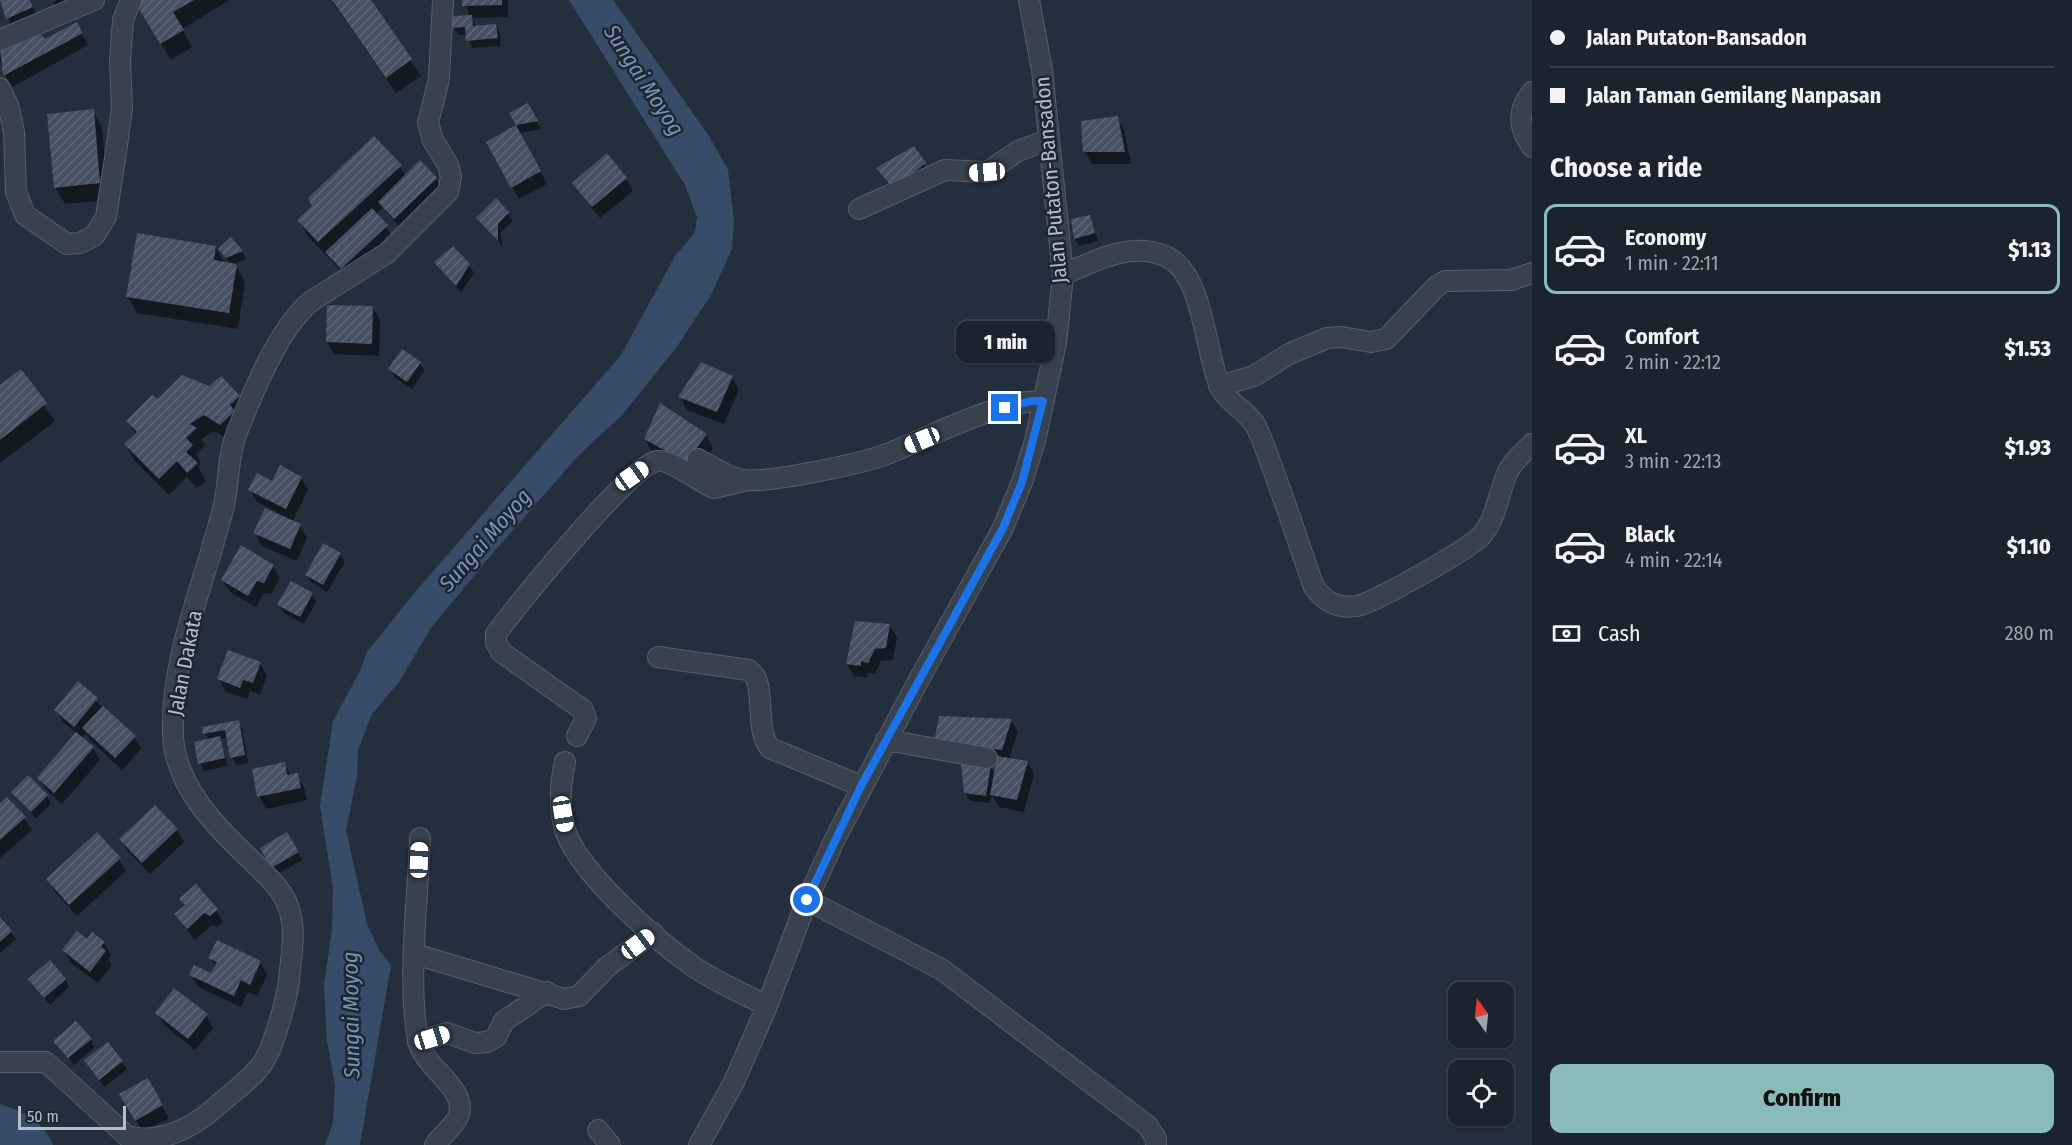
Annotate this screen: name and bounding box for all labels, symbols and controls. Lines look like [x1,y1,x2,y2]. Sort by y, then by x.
water label: Sungai Moyog [598,19,690,141]
text: Jalan Putaton-Bansadon [1586,24,1807,51]
street label: Jalan Putaton-Bansadon [1029,75,1073,285]
text: Jalan Taman Gemilang Nanpasan [1586,82,1881,109]
text: Choose a ride [1550,152,1702,184]
car [968,162,1006,182]
icon: car [1553,222,1607,276]
text: Economy [1625,224,1706,251]
text: $1.13 [2008,236,2051,263]
text: 1 min · 22:11 [1625,251,1718,275]
callout: 1 min [956,321,1054,363]
icon: car [1553,321,1607,375]
text: Comfort [1625,323,1699,350]
text: 1 min [984,330,1027,354]
text: $1.53 [2005,335,2051,362]
text: 2 min · 22:12 [1625,350,1721,374]
route end [991,394,1018,421]
icon: car [1553,420,1607,474]
text: XL [1625,422,1647,449]
car [902,425,942,455]
text: $1.93 [2005,434,2051,461]
text: 3 min · 22:13 [1625,449,1721,473]
car [612,458,652,494]
water label: Sungai Moyog [433,483,537,597]
icon: car [1553,519,1607,573]
text: Black [1625,521,1675,548]
text: $1.10 [2007,533,2051,560]
text: 4 min · 22:14 [1625,548,1723,572]
street label: Jalan Dakata [162,608,208,718]
icon: cash [1550,617,1583,650]
text: Cash [1598,620,1641,647]
text: 280 m [2005,621,2054,645]
car [551,795,575,833]
car [409,842,429,878]
route start [793,886,820,913]
car [618,926,658,962]
water label: Sungai Moyog [336,951,366,1080]
north arrow [1448,982,1514,1048]
map controls [1448,982,1514,1126]
car [412,1024,452,1052]
button: locate [1448,1060,1514,1126]
button: Confirm [1550,1064,2054,1133]
scale bar [18,1103,126,1130]
text: 50 m [27,1107,59,1126]

